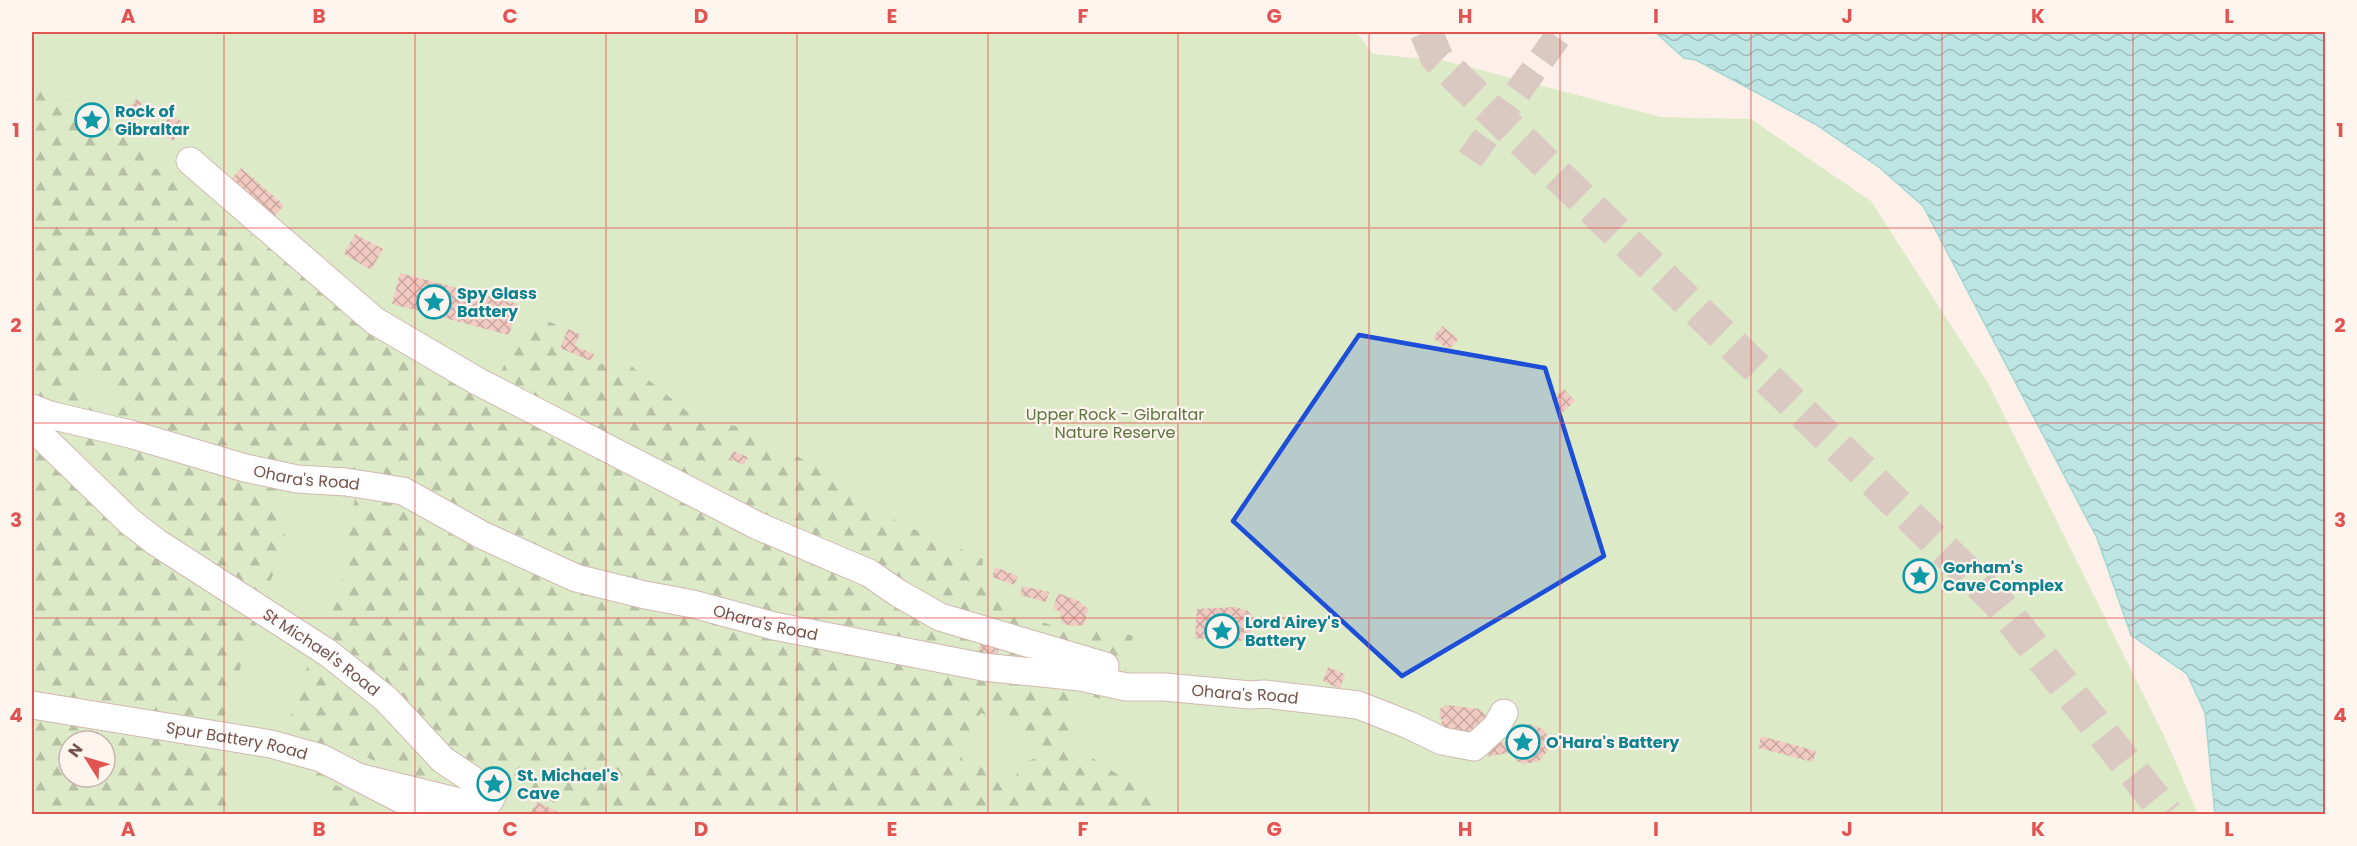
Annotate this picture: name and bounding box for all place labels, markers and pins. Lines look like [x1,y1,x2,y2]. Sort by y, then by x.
place label: Rock of Gibraltar [115,100,190,141]
place icon: Rock of Gibraltar [74,102,110,138]
place label: Spy Glass Battery [457,282,537,323]
place icon: Spy Glass Battery [416,284,452,320]
place label: Gorham's Cave Complex [1943,556,2064,597]
place icon: Gorham's Cave Complex [1902,558,1938,594]
place label: Lord Airey's Battery [1245,611,1340,652]
place icon: Lord Airey's Battery [1204,613,1240,649]
place icon: O'Hara's Battery [1505,724,1541,760]
place label: O'Hara's Battery [1546,731,1680,754]
place label: St. Michael's Cave [517,764,619,805]
place icon: St. Michael's Cave [476,766,512,802]

